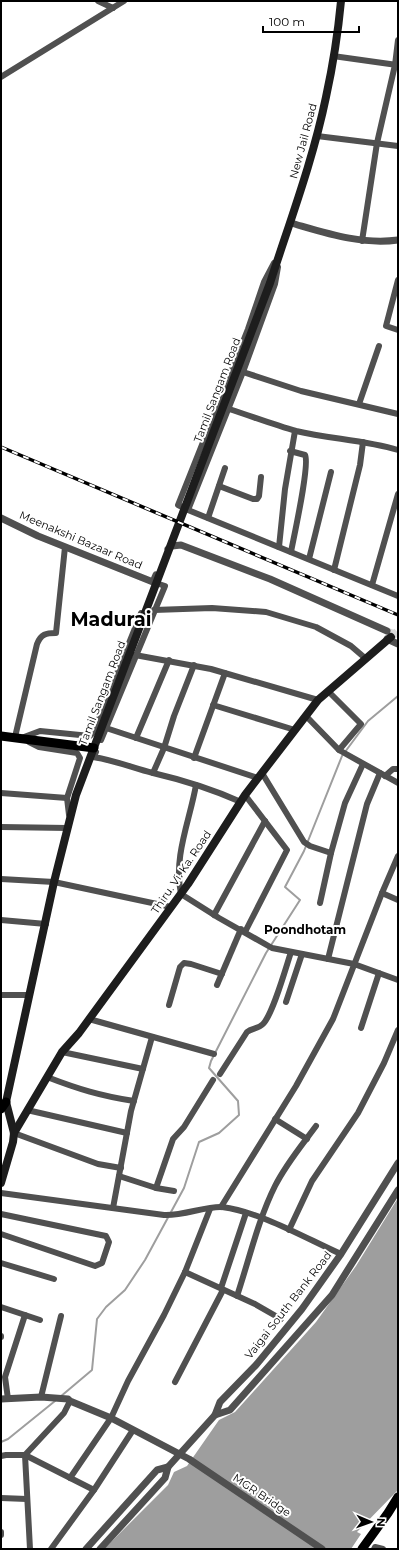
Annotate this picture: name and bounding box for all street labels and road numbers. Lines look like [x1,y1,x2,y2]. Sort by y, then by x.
street label: New Jail Road [286,102,320,180]
street label: Tamil Sangam Road [191,336,243,444]
street label: Meenakshi Bazaar Road [17,508,145,572]
street label: Tamil Sangam Road [76,639,128,747]
street label: Thiru. Vi. Ka. Road [148,828,214,916]
street label: Vaigai South Bank Road [242,1248,334,1362]
street label: MGR Bridge [230,1470,294,1520]

